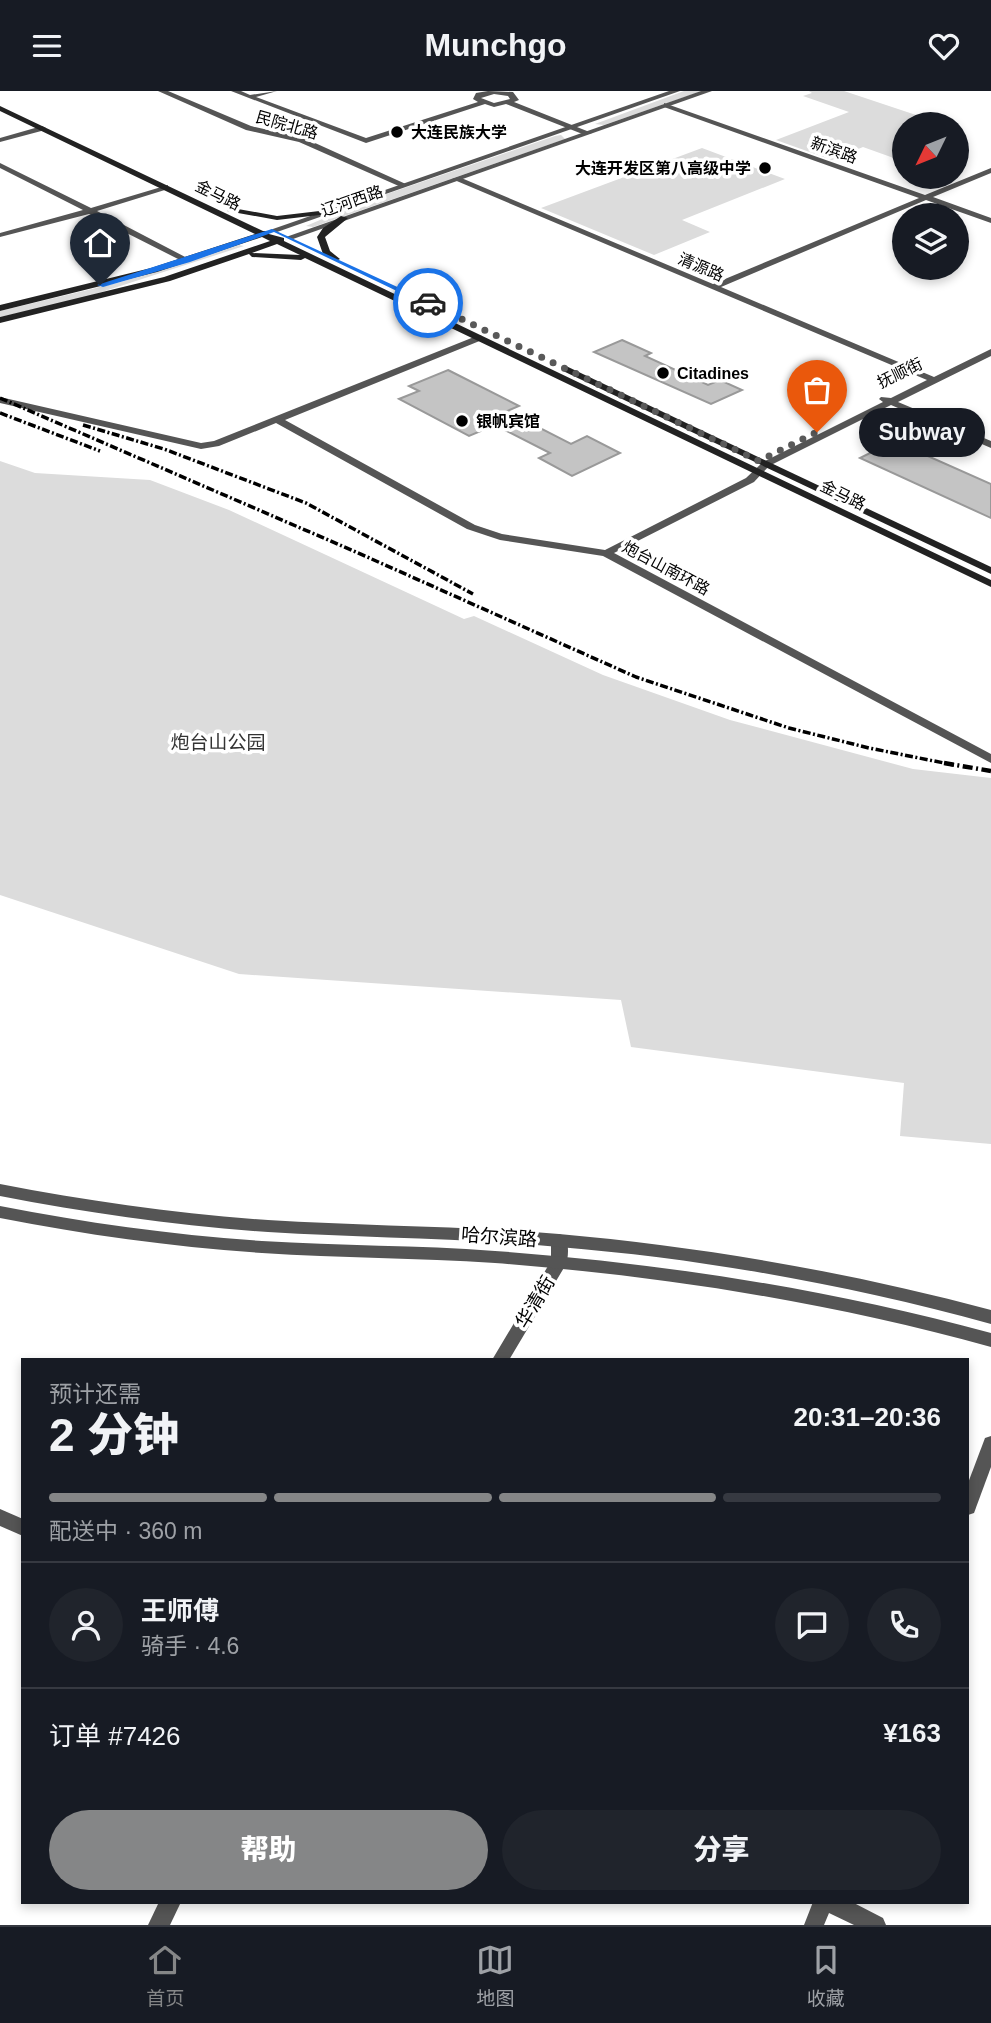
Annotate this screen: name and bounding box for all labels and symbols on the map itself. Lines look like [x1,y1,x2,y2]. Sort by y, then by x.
street label: 民院北路 [254,108,320,142]
north arrow [892,112,970,189]
marker: 大连民族大学 [389,124,405,140]
place label: 大连民族大学 [411,124,507,141]
street label: 新滨路 [809,134,859,166]
place label: 大连开发区第八高级中学 [575,160,751,177]
marker: 大连开发区第八高级中学 [757,160,773,176]
street label: 金马路 [193,177,243,213]
street label: 辽河西路 [319,183,385,219]
pin [70,213,130,285]
street label: 清源路 [676,250,726,284]
courier [393,268,463,338]
street label: 抚顺街 [875,355,925,391]
pin [787,360,847,432]
marker: Citadines [655,365,671,381]
place label: Citadines [677,365,749,382]
callout: Subway [859,407,985,457]
marker: 银帆宾馆 [454,413,470,429]
place label: 银帆宾馆 [476,413,540,430]
street label: 金马路 [818,477,868,513]
street label: 炮台山南环路 [620,538,712,598]
park label: 炮台山公园 [170,732,266,753]
street label: 哈尔滨路 [460,1224,538,1250]
street label: 华清街 [511,1272,559,1332]

